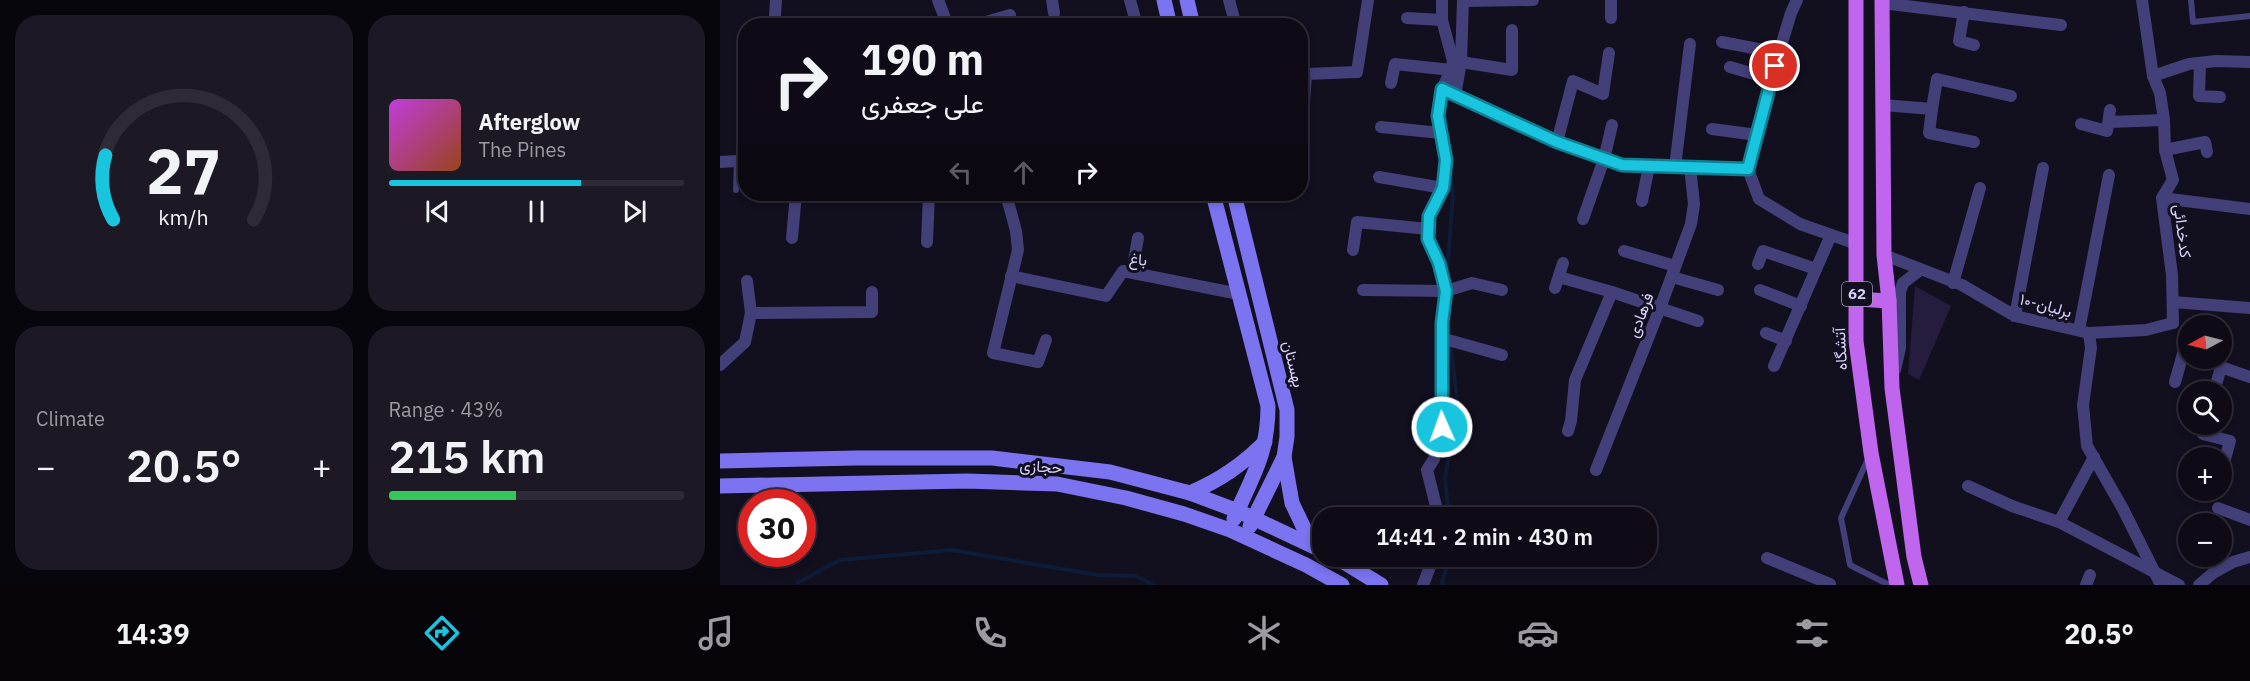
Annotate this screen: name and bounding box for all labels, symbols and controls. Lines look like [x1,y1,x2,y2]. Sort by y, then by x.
text: 190 m [861,32,984,87]
pin [1749,40,1800,91]
icon: right [762,42,840,120]
icon: arrive [1758,49,1791,82]
text: علی جعفری [861,85,984,120]
text: Afterglow [479,107,580,136]
text: 27 [146,130,221,211]
text: The Pines [479,136,566,163]
icon: left [944,156,977,189]
icon: ahead [1007,156,1040,189]
icon: right [1070,156,1103,189]
icon: previous [421,195,454,228]
icon: pause [520,195,553,228]
icon: next [618,195,651,228]
street label: کدخدائی [2169,203,2196,259]
text: km/h [159,204,209,232]
street label: باغ [1128,248,1148,272]
road number: 62 [1842,282,1872,306]
street label: ۱۰-برلیان [2018,288,2074,322]
street label: فرهادی [1622,290,1659,341]
north arrow [2178,315,2232,369]
map controls [2178,315,2232,567]
street label: آتشگاه [1829,326,1851,371]
street label: بهستان [1278,339,1309,390]
button: search [2178,381,2232,435]
position arrow [1410,395,1474,459]
text: Range · 43% [389,396,503,423]
text: Climate [36,405,105,432]
text: 215 km [389,427,545,485]
text: 20.5° [126,436,242,494]
text: − [36,445,56,488]
text: + [312,445,332,488]
button: + [2178,447,2232,501]
street label: حجازی [1019,455,1063,478]
speed limit sign: 30 [738,489,816,567]
button: − [2178,513,2232,567]
text: 14:41 · 2 min · 430 m [1376,522,1593,551]
icon: directions [421,612,463,654]
icon: music [695,612,737,654]
icon: phone [969,612,1011,654]
icon: climate [1243,612,1285,654]
icon: car [1517,612,1559,654]
icon: filters [1791,612,1833,654]
text: 14:39 [116,616,190,651]
text: 20.5° [2064,616,2134,651]

